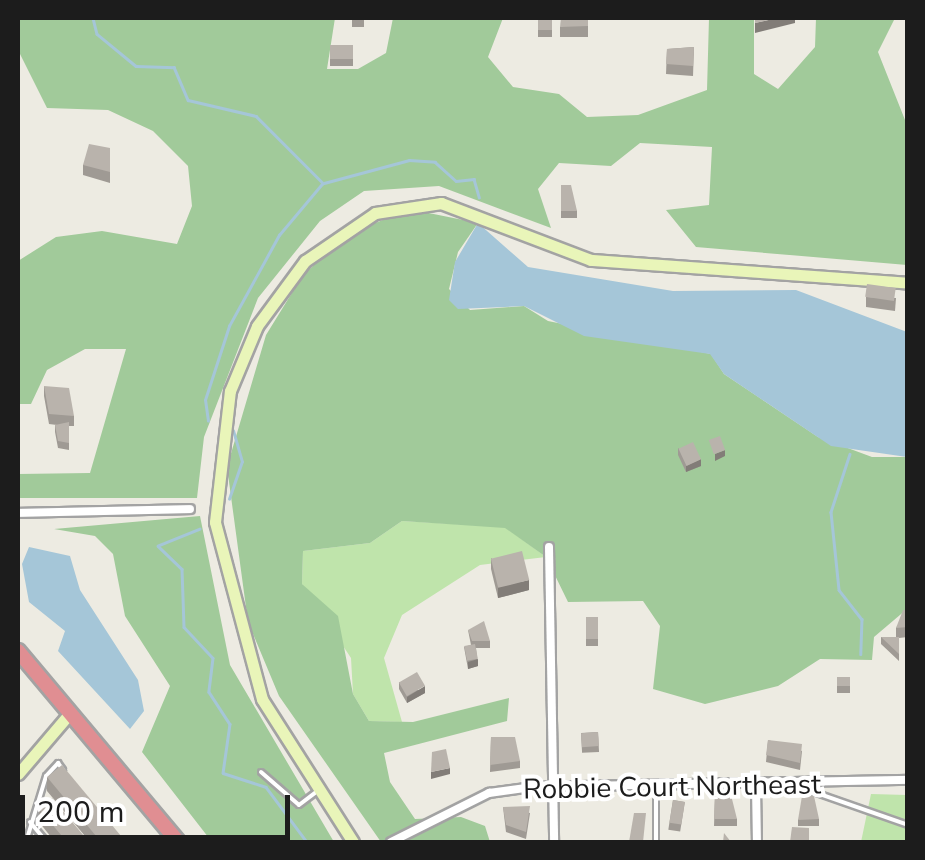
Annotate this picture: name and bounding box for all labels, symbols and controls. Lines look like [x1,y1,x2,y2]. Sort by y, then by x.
street label: Robbie Court Northeast [523,768,821,806]
scale bar [25,775,295,837]
text: 200 m [37,792,124,833]

